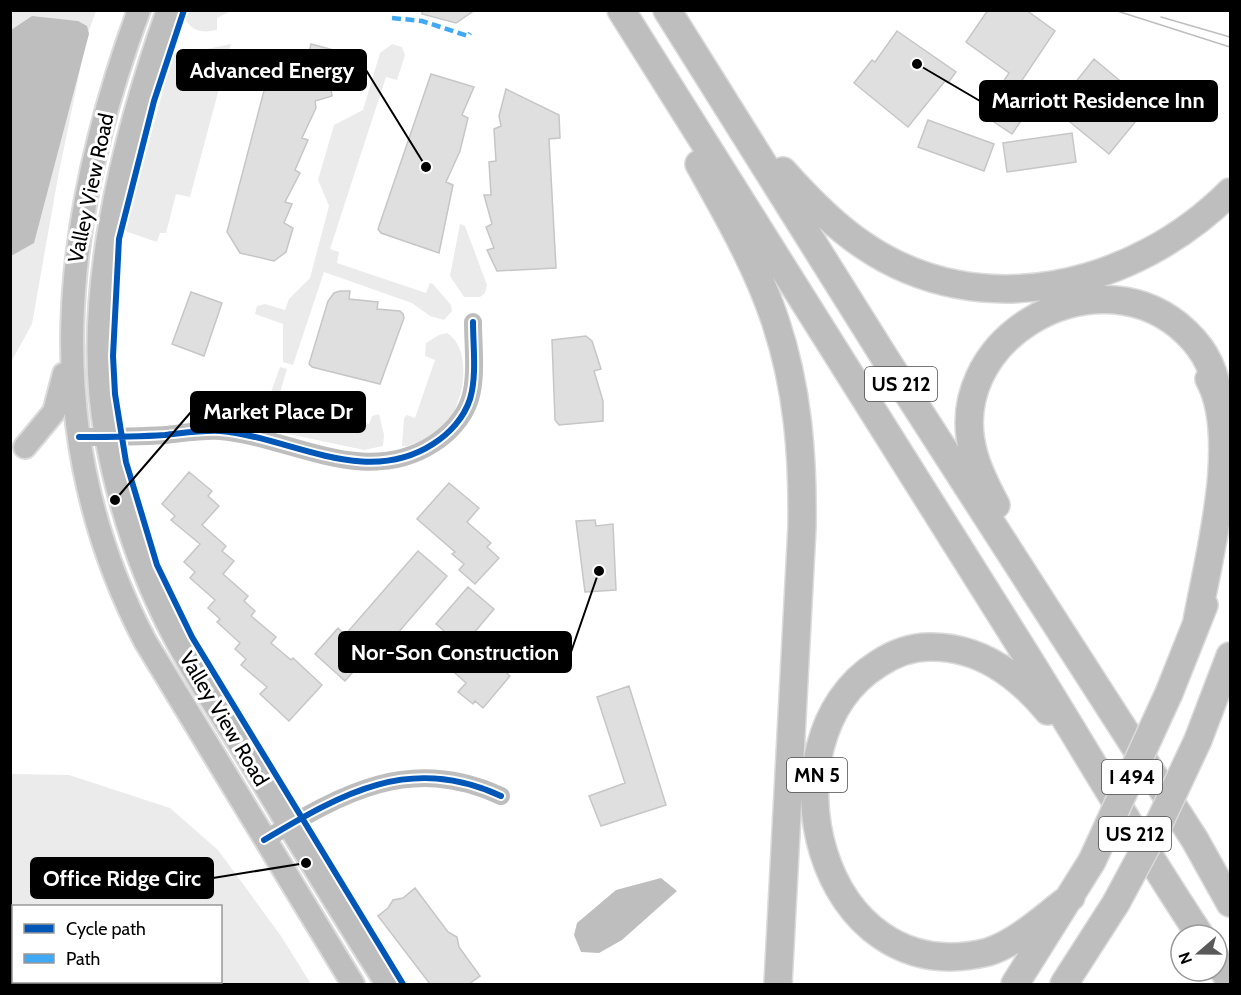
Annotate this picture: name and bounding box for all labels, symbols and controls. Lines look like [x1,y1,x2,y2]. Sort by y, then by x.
callout: Advanced Energy [177,50,366,90]
text: Advanced Energy [190,57,354,84]
callout: Marriott Residence Inn [980,81,1217,121]
text: Marriott Residence Inn [991,87,1205,114]
street label: Valley View Road [62,111,119,265]
road number: US 212 [865,367,937,401]
callout: Market Place Dr [191,392,365,432]
text: Market Place Dr [203,398,353,425]
callout: Nor-Son Construction [339,632,571,672]
text: Nor-Son Construction [351,639,559,666]
street label: Valley View Road [174,647,274,790]
road number: MN 5 [787,758,847,792]
road number: I 494 [1102,760,1162,794]
road number: US 212 [1099,817,1171,851]
callout: Office Ridge Circ [31,858,213,898]
text: Office Ridge Circ [43,865,201,892]
legend [12,905,222,983]
text: Cycle path [66,918,146,940]
north arrow [1169,923,1229,983]
text: Path [66,948,100,970]
text: N [1175,949,1196,967]

